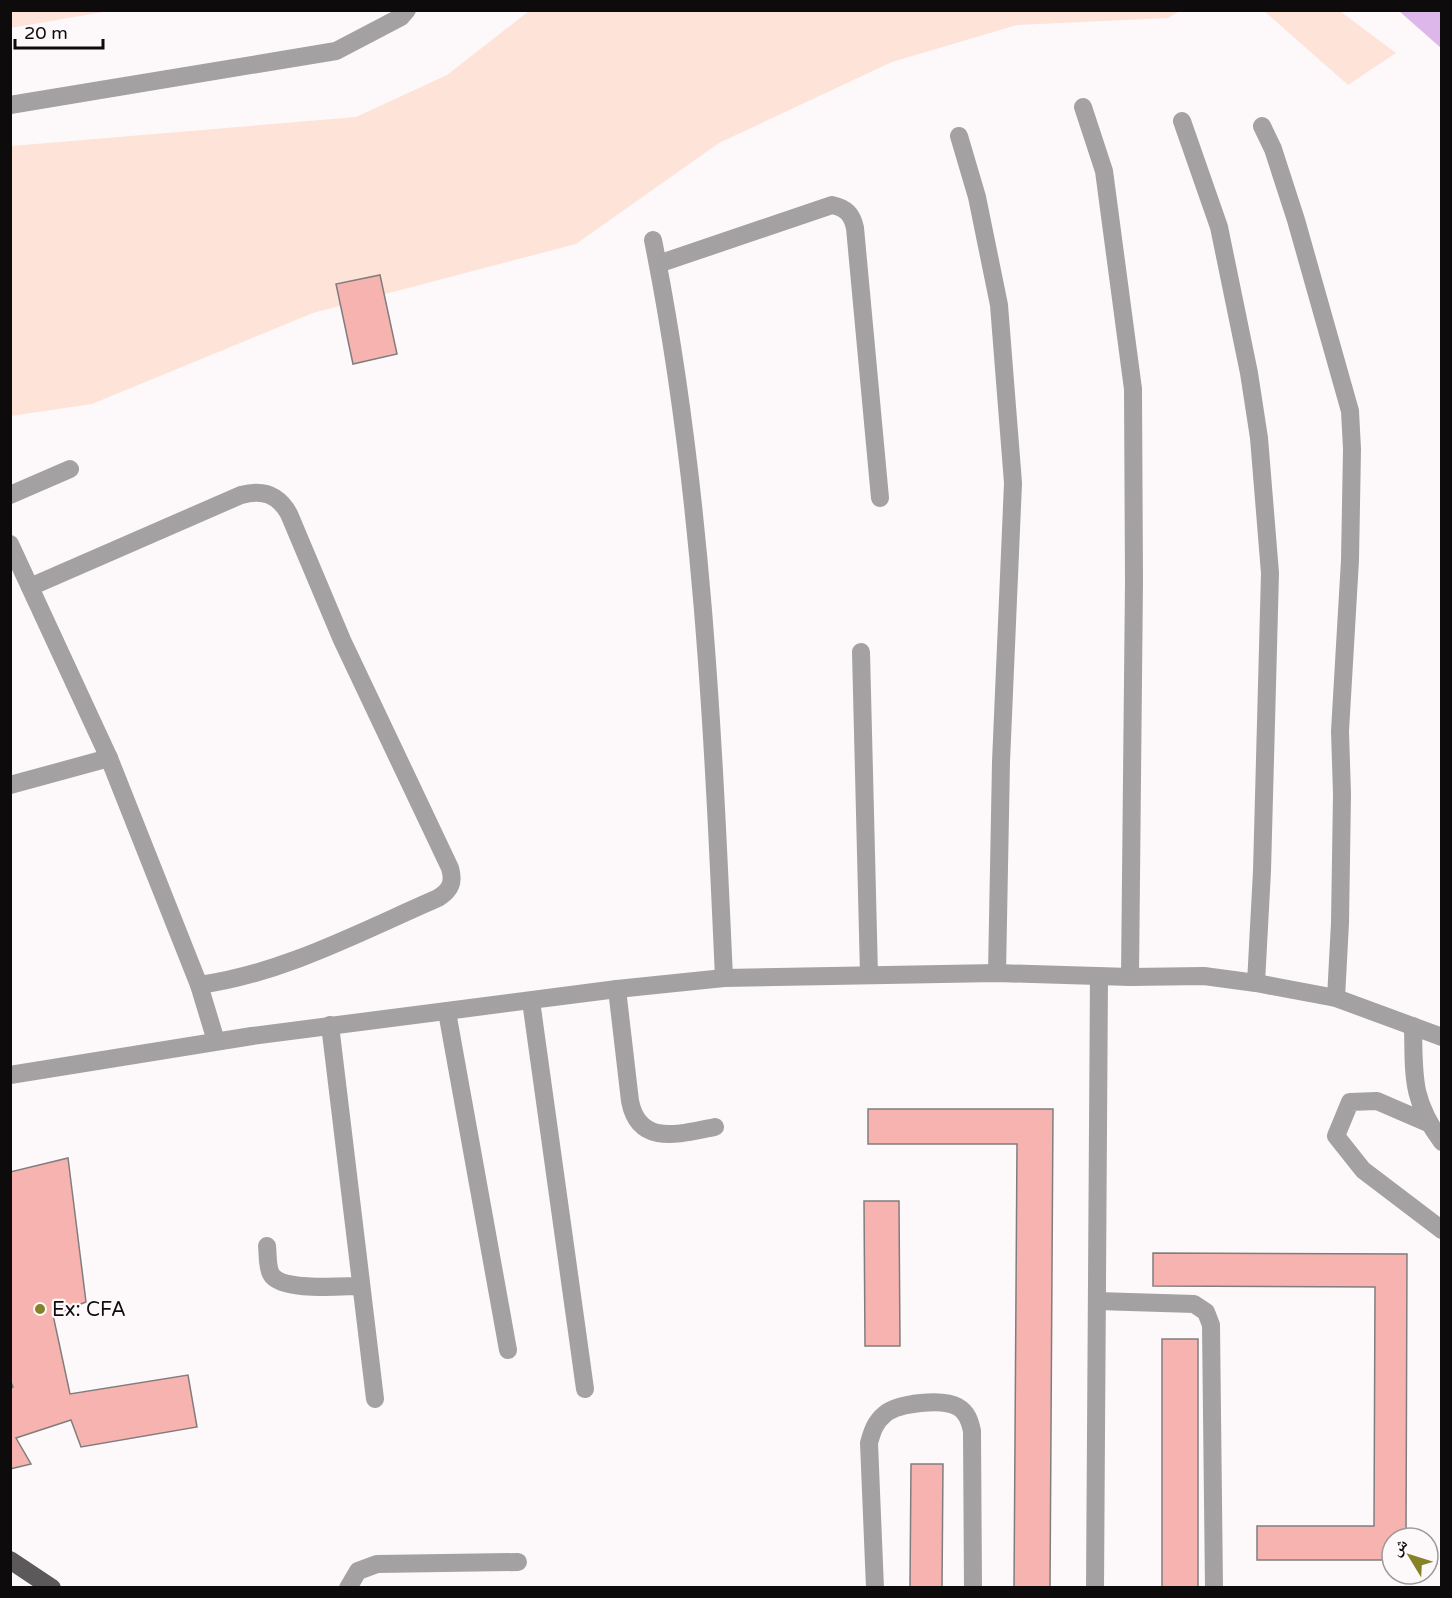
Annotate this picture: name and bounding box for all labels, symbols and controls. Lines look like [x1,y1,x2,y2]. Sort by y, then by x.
scale bar [15,12,104,50]
text: 20 m [24,22,68,44]
place label: Ex: CFA [52,1298,126,1322]
marker: Ex: CFA [33,1302,47,1316]
north arrow [1380,1526,1440,1586]
text: ش [1386,1535,1412,1560]

